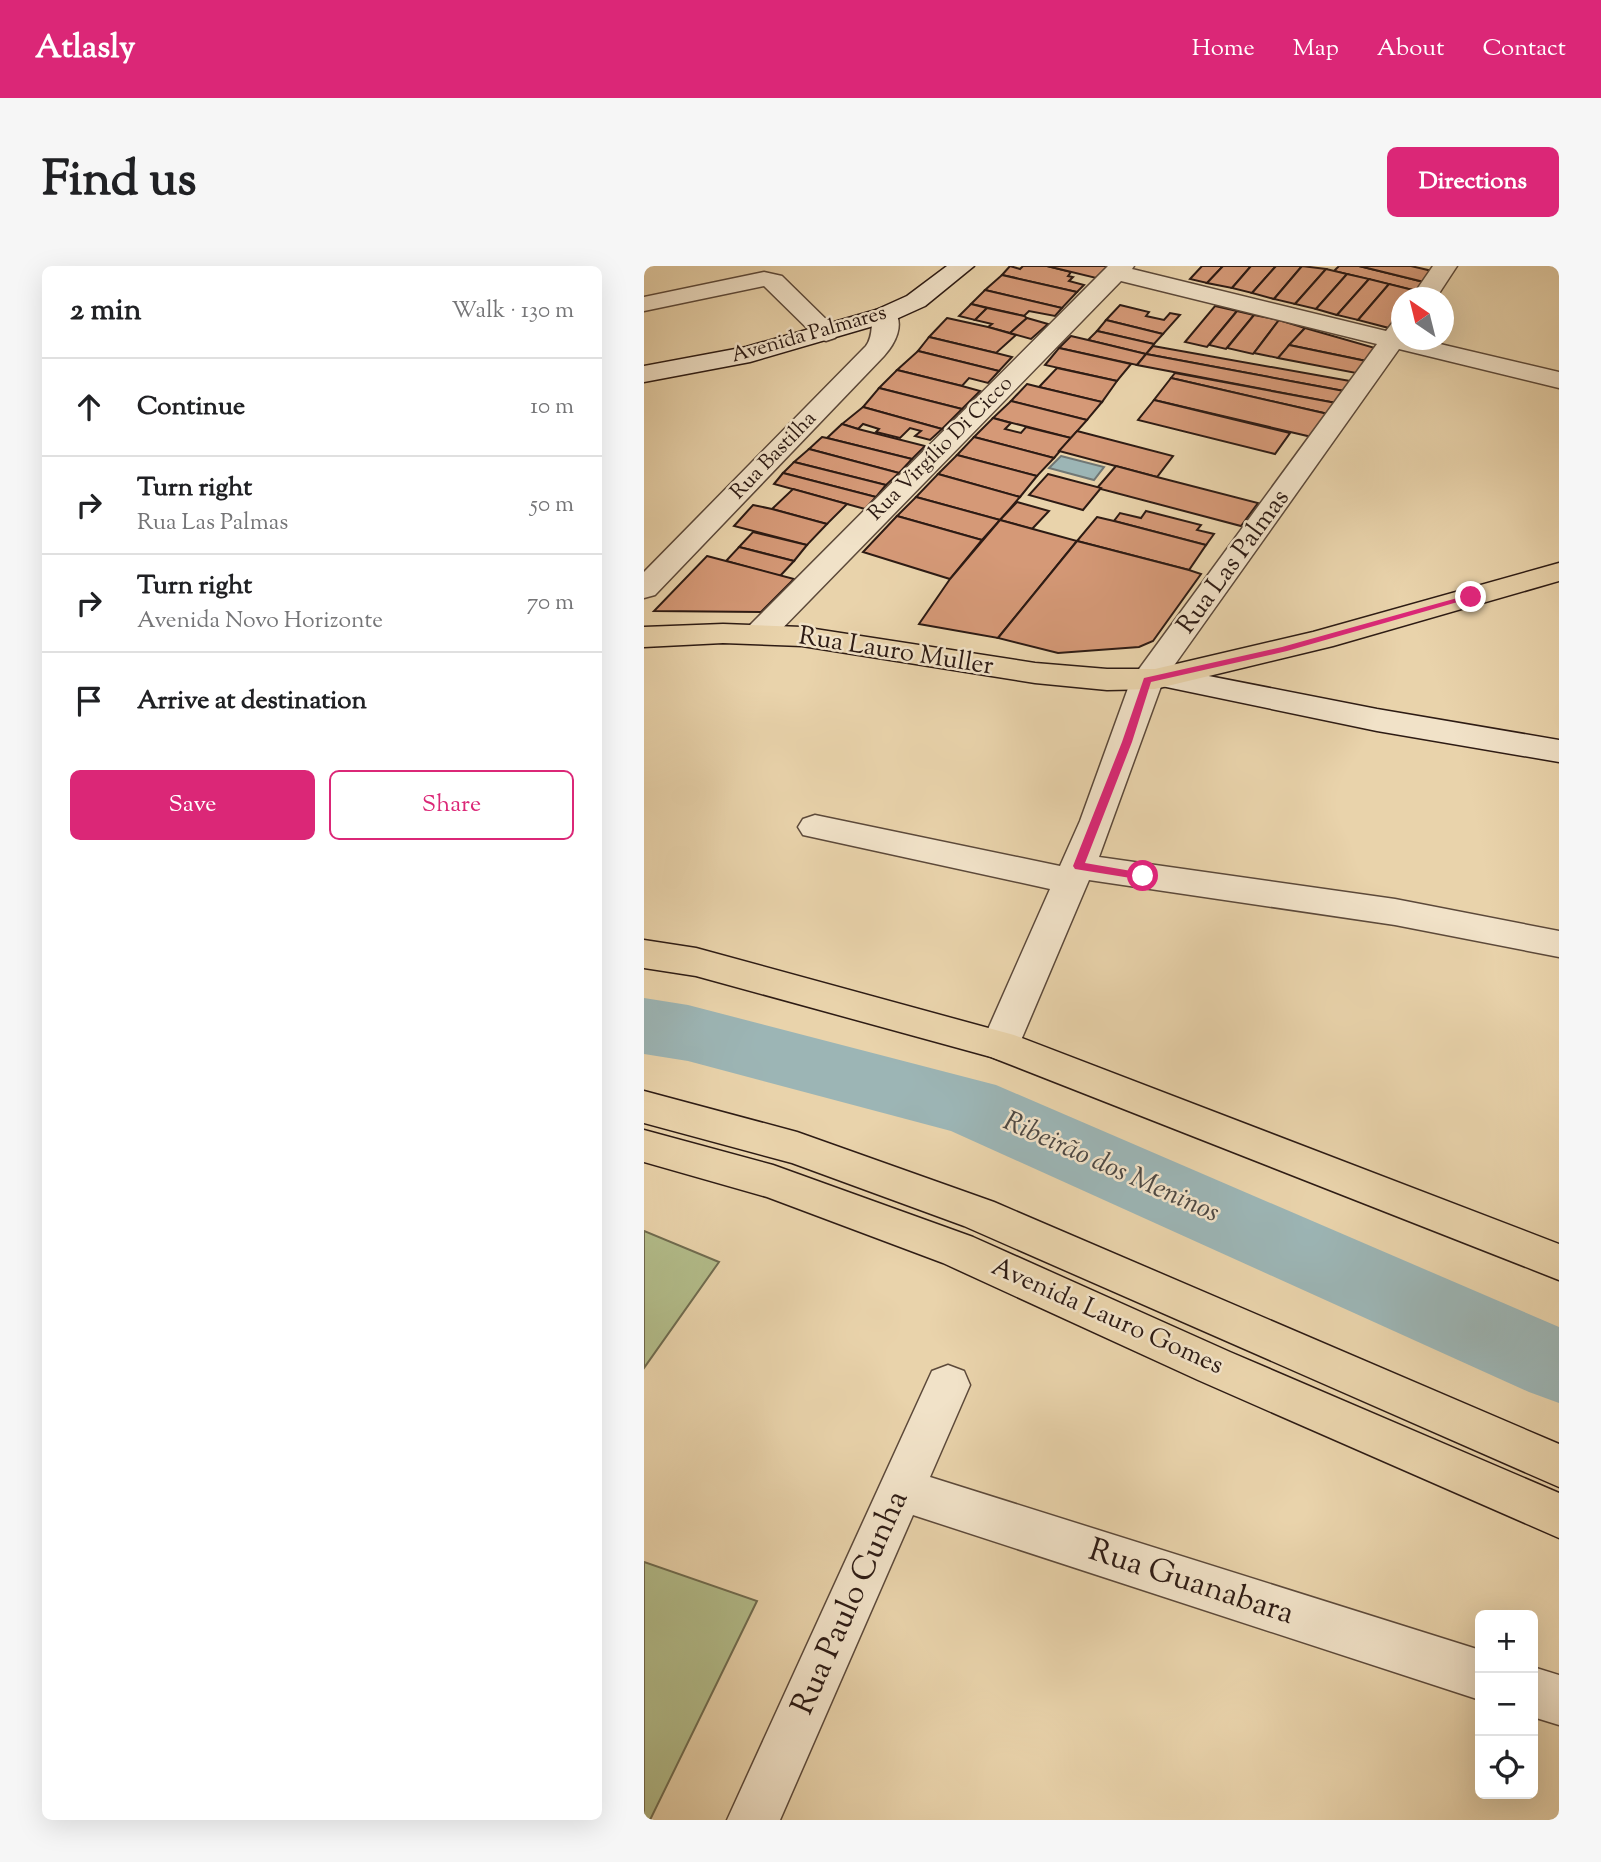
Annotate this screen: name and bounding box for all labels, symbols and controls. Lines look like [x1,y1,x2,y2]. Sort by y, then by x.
text: Atlasly [35,25,135,73]
text: Home [1192,32,1255,66]
text: Map [1293,32,1339,66]
text: About [1377,32,1444,66]
text: Contact [1482,32,1566,66]
text: Find us [42,147,196,217]
button: Directions [1387,147,1559,217]
north arrow [1391,287,1454,350]
text: 2 min [70,290,142,333]
text: Walk · 130 m [451,295,574,328]
street label: Avenida Palmares [728,299,890,371]
street label: Rua Virgílio Di Cicco [862,370,1020,528]
icon: ahead [70,388,108,426]
text: Continue [137,389,245,426]
text: 10 m [530,391,574,424]
street label: Rua Bastilha [724,405,824,507]
text: Turn right [137,470,252,507]
street label: Rua Las Palmas [1169,482,1299,642]
icon: right [70,486,108,524]
text: 50 m [530,489,574,522]
text: Rua Las Palmas [137,507,288,540]
text: Turn right [137,568,252,605]
route end [1455,581,1486,612]
icon: right [70,584,108,622]
text: 70 m [527,587,574,620]
text: Avenida Novo Horizonte [137,605,383,638]
street label: Rua Lauro Muller [796,618,996,686]
icon: arrive [70,682,108,720]
text: Arrive at destination [137,683,367,720]
button: Save [70,770,315,840]
button: Share [329,770,574,840]
route start [1127,860,1158,891]
water label: Ribeirão dos Meninos [996,1102,1226,1234]
street label: Avenida Lauro Gomes [985,1249,1229,1385]
street label: Rua Paulo Cunha [781,1483,921,1723]
street label: Rua Guanabara [1082,1528,1300,1638]
map controls [1475,1610,1538,1799]
button: + [1475,1610,1538,1673]
button: − [1475,1673,1538,1736]
button: locate [1475,1736,1538,1799]

